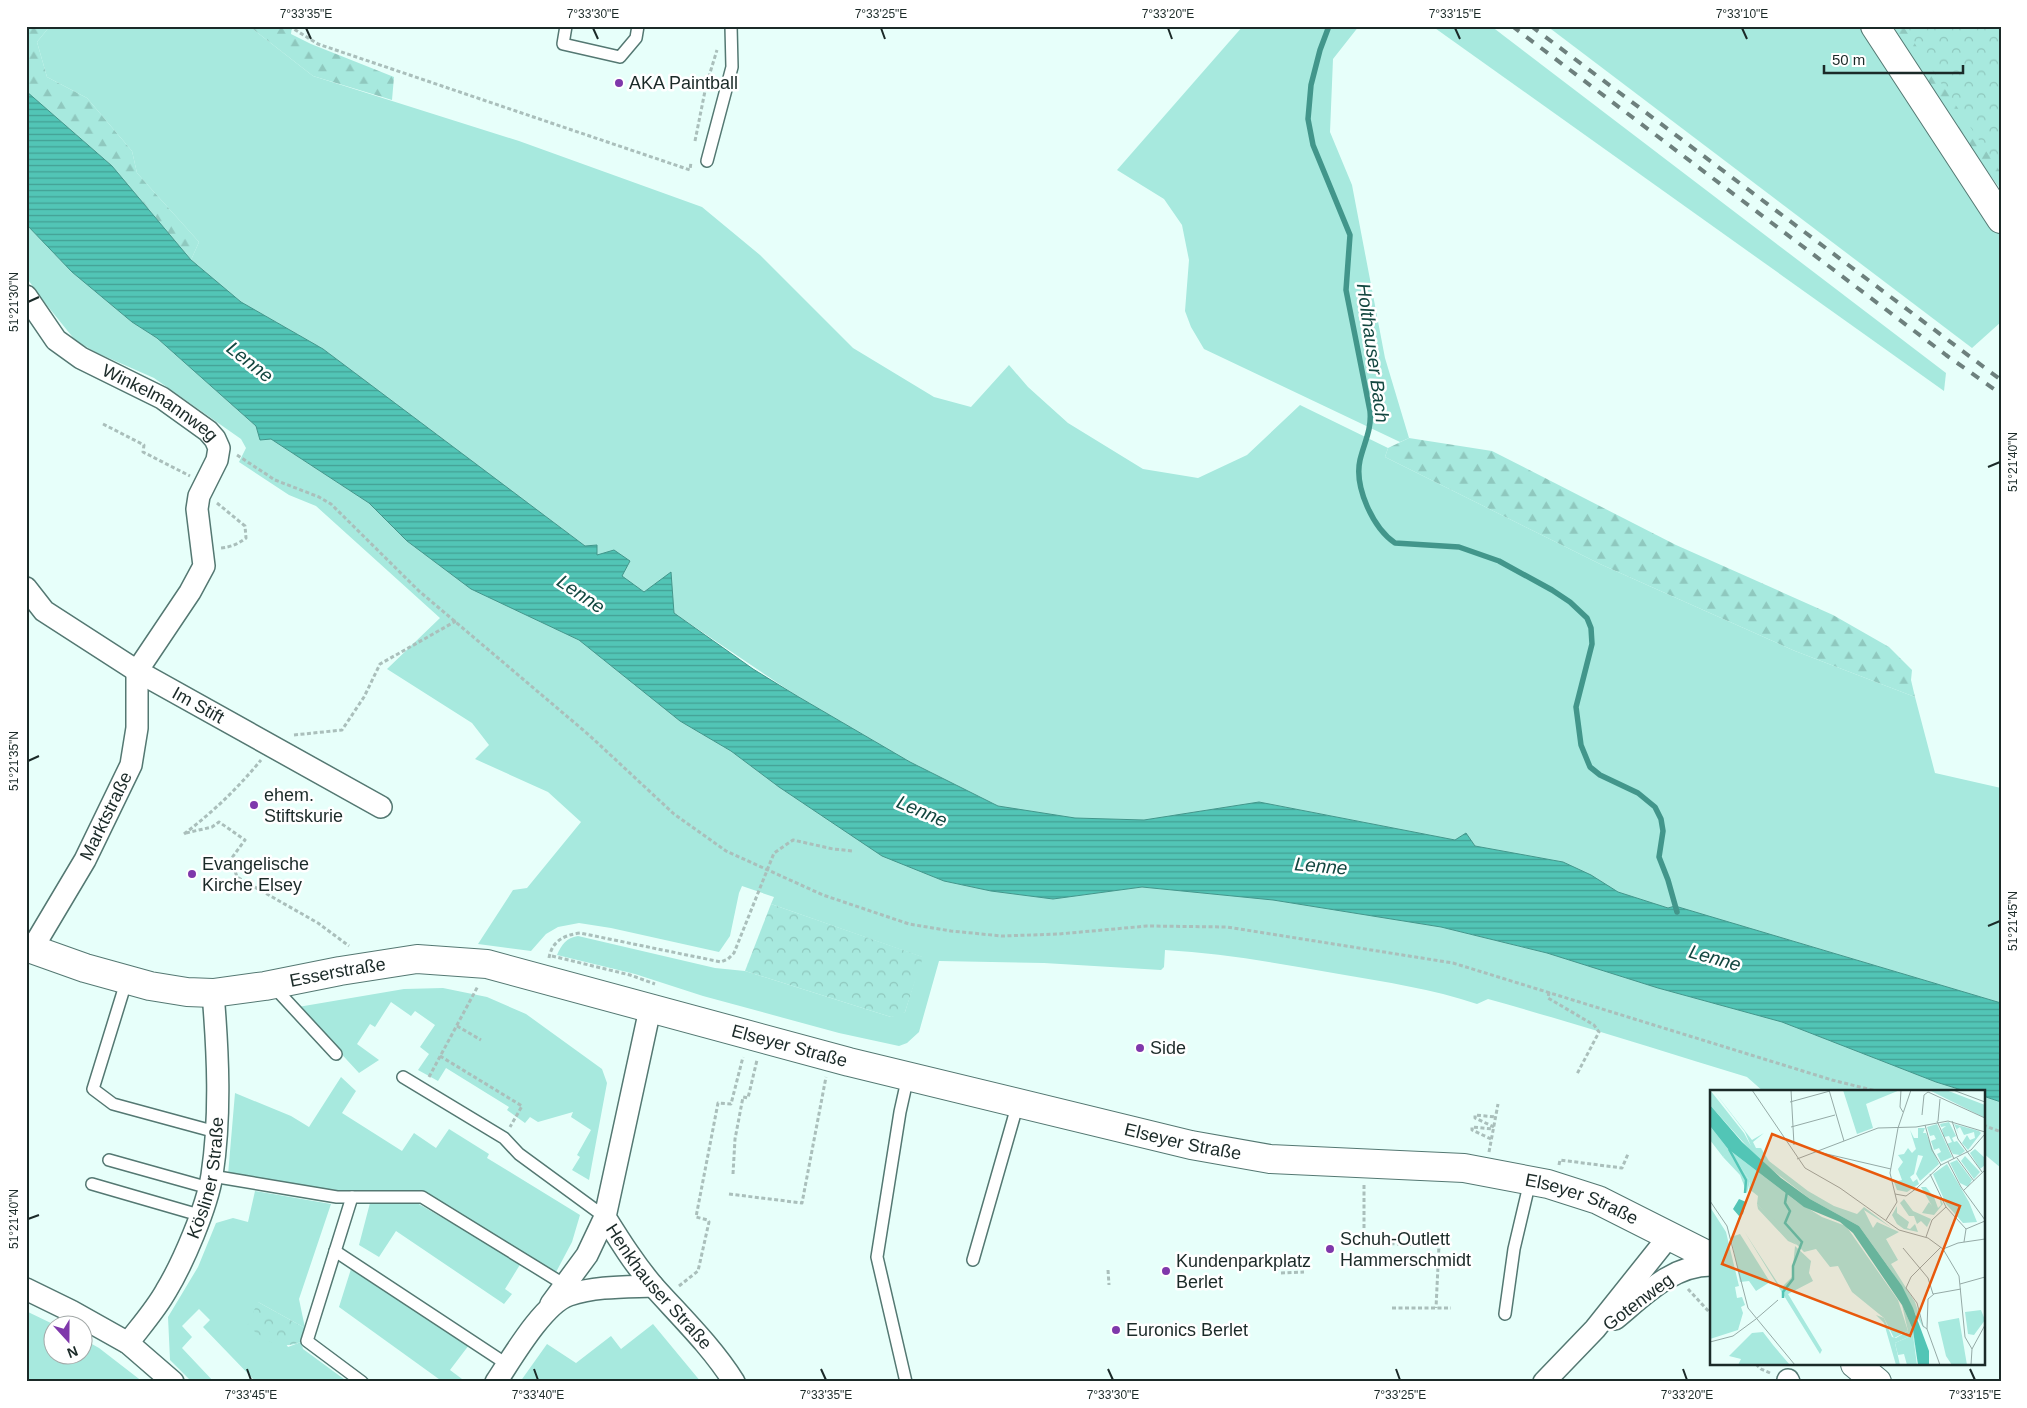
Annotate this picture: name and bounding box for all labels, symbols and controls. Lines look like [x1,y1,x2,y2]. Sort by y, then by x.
text: 7°33'35"E [280,7,332,21]
text: 7°33'30"E [567,7,619,21]
text: 7°33'25"E [855,7,907,21]
text: 7°33'20"E [1142,7,1194,21]
text: 7°33'15"E [1429,7,1481,21]
text: 7°33'10"E [1716,7,1768,21]
scale bar [1824,42,1963,74]
text: 50 m [1832,51,1865,68]
place label: AKA Paintball [629,73,738,93]
marker: AKA Paintball [613,77,625,89]
text: 51°21'30"N [7,272,21,332]
water label: Holthauser Bach [1353,282,1393,424]
water label: Lenne [223,337,277,387]
street label: Winkelmannweg [99,360,222,445]
text: 51°21'40"N [2006,432,2020,492]
water label: Lenne [553,571,609,617]
street label: Im Stift [169,683,228,728]
text: 51°21'35"N [7,731,21,791]
street label: Marktstraße [76,768,136,864]
place label: ehem. Stiftskurie [264,785,343,826]
water label: Lenne [894,791,950,831]
marker: ehem. Stiftskurie [248,799,260,811]
water label: Lenne [1294,853,1348,879]
place label: Evangelische Kirche Elsey [202,854,309,895]
marker: Evangelische Kirche Elsey [186,868,198,880]
text: 51°21'45"N [2006,891,2020,951]
water label: Lenne [1687,941,1743,975]
street label: Esserstraße [288,954,387,991]
street label: Elseyer Straße [729,1021,850,1071]
place label: Side [1150,1038,1186,1058]
marker: Side [1134,1042,1146,1054]
inset map [1710,1090,1984,1366]
street label: Kösliner Straße [183,1117,227,1241]
street label: Elseyer Straße [1122,1119,1243,1164]
street label: Elseyer Straße [1523,1170,1641,1229]
text: 51°21'40"N [7,1189,21,1249]
street label: Henkhauser Straße [602,1220,716,1353]
place label: Schuh-Outlett Hammerschmidt [1340,1229,1471,1270]
marker: Schuh-Outlett Hammerschmidt [1324,1243,1336,1255]
place label: Kundenparkplatz Berlet [1176,1251,1311,1292]
marker: Kundenparkplatz Berlet [1160,1265,1172,1277]
street label: Gotenweg [1599,1269,1677,1335]
north arrow [42,1316,92,1366]
place label: Euronics Berlet [1126,1320,1248,1340]
marker: Euronics Berlet [1110,1324,1122,1336]
text: N [65,1343,80,1361]
text: 7°33'45"E [225,1388,277,1402]
text: 7°33'40"E [512,1388,564,1402]
text: 7°33'35"E [800,1388,852,1402]
text: 7°33'30"E [1087,1388,1139,1402]
text: 7°33'25"E [1374,1388,1426,1402]
text: 7°33'20"E [1661,1388,1713,1402]
text: 7°33'15"E [1949,1388,2001,1402]

